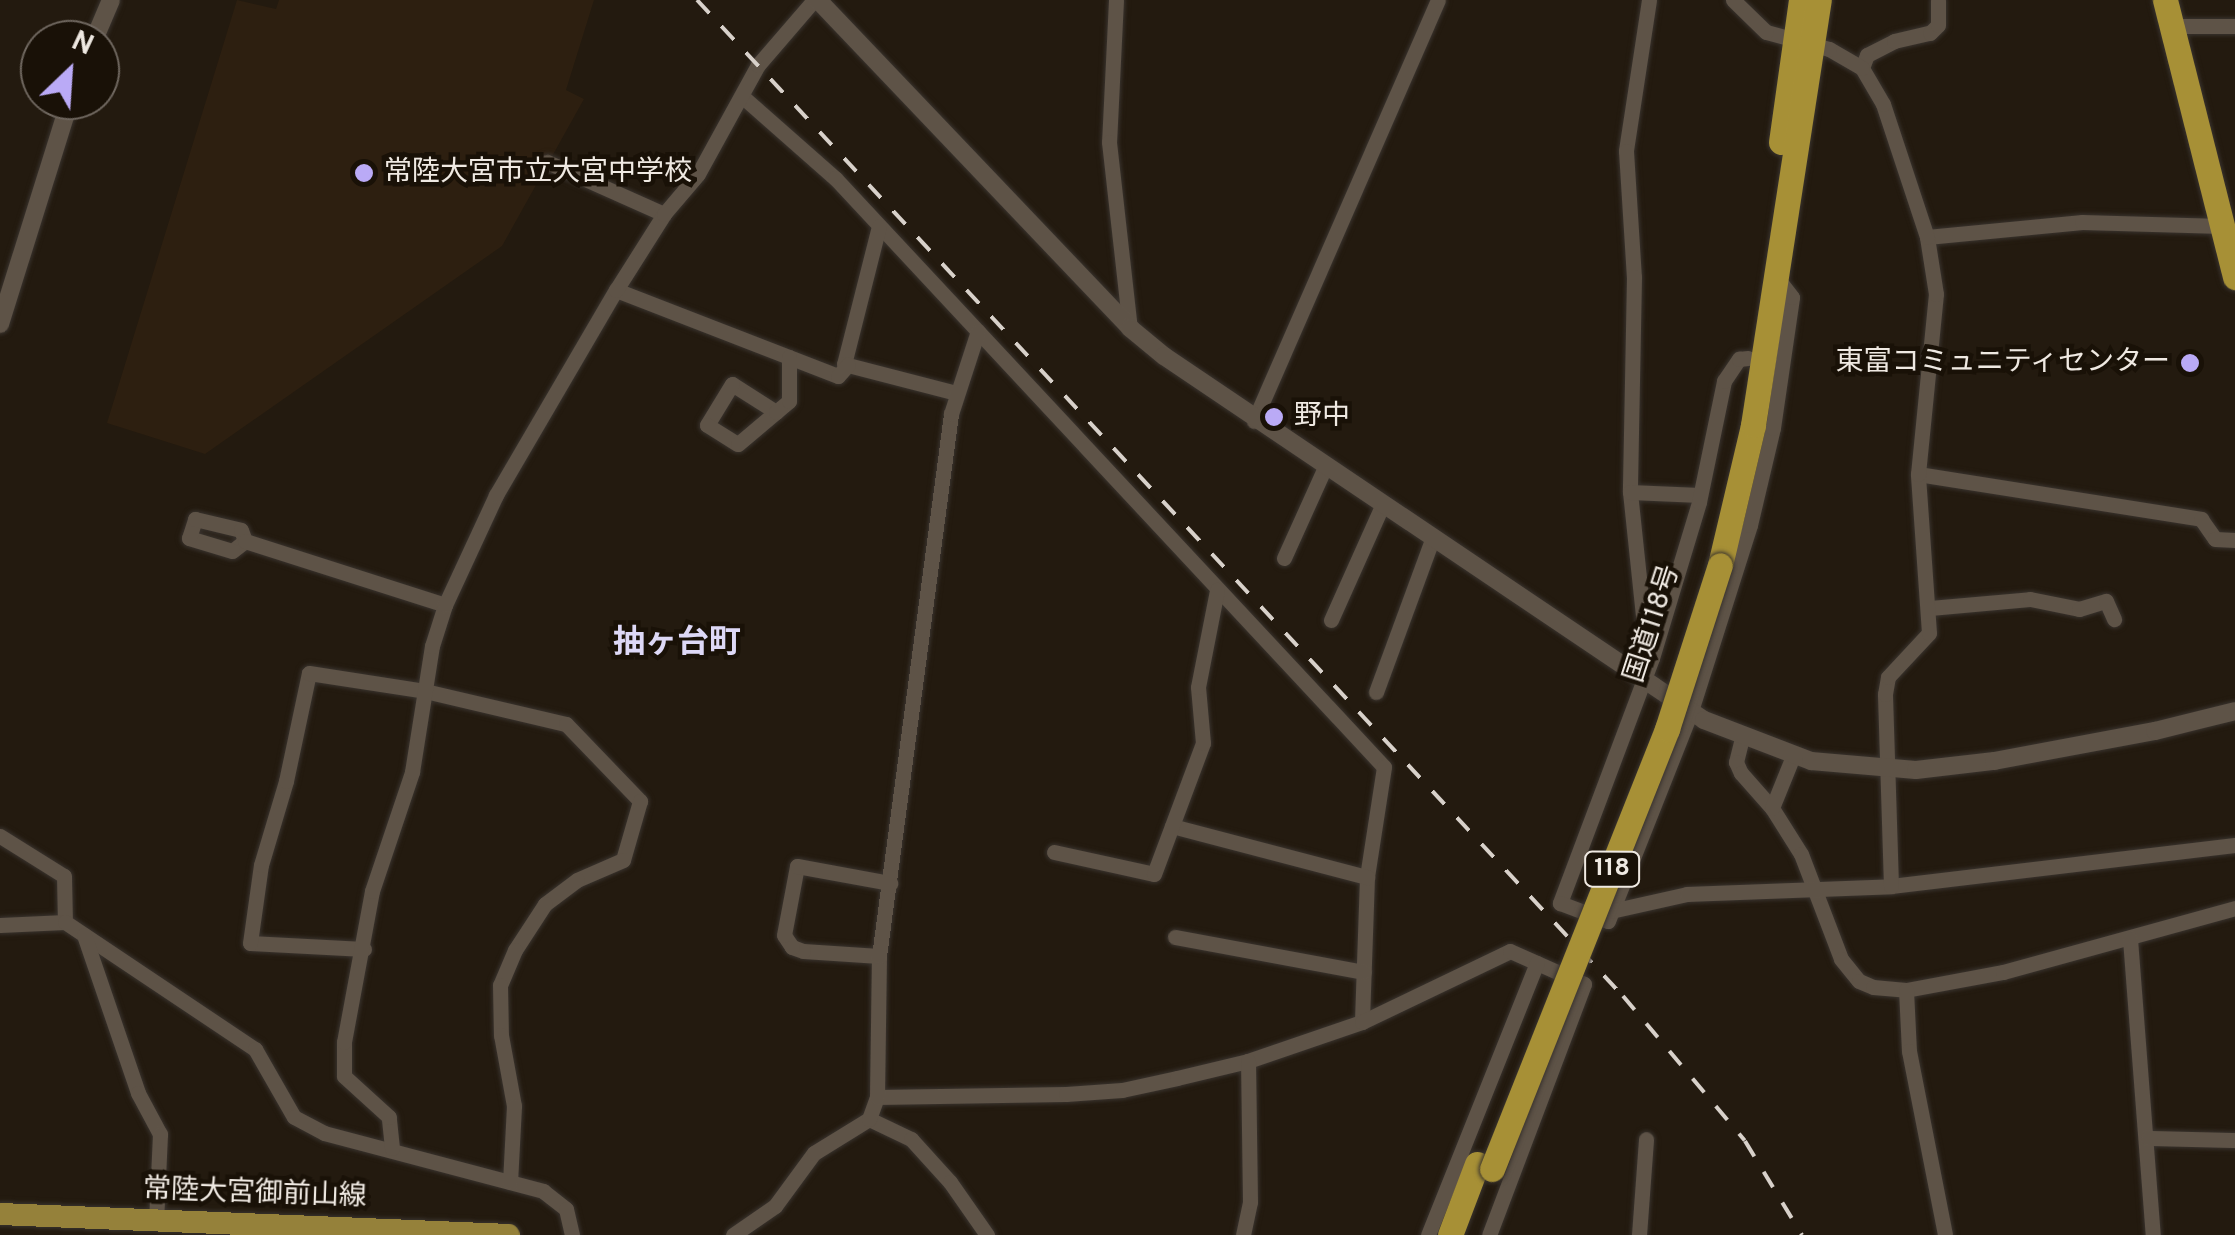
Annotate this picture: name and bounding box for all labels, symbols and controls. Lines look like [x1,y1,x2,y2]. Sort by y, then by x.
north arrow [20,20,120,120]
text: N [65,24,99,65]
place label: 常陸大宮市立大宮中学校 [384,156,692,190]
marker: 常陸大宮市立大宮中学校 [353,162,375,184]
place label: 東富コミュニティセンター [1834,346,2170,380]
marker: 東富コミュニティセンター [2179,352,2201,374]
place label: 野中 [1294,400,1350,434]
marker: 野中 [1263,406,1285,428]
street label: 国道118号 [1618,561,1688,687]
district label: 抽ヶ台町 [613,625,741,663]
road number: 118 [1582,849,1642,889]
street label: 常陸大宮御前山線 [142,1173,368,1215]

